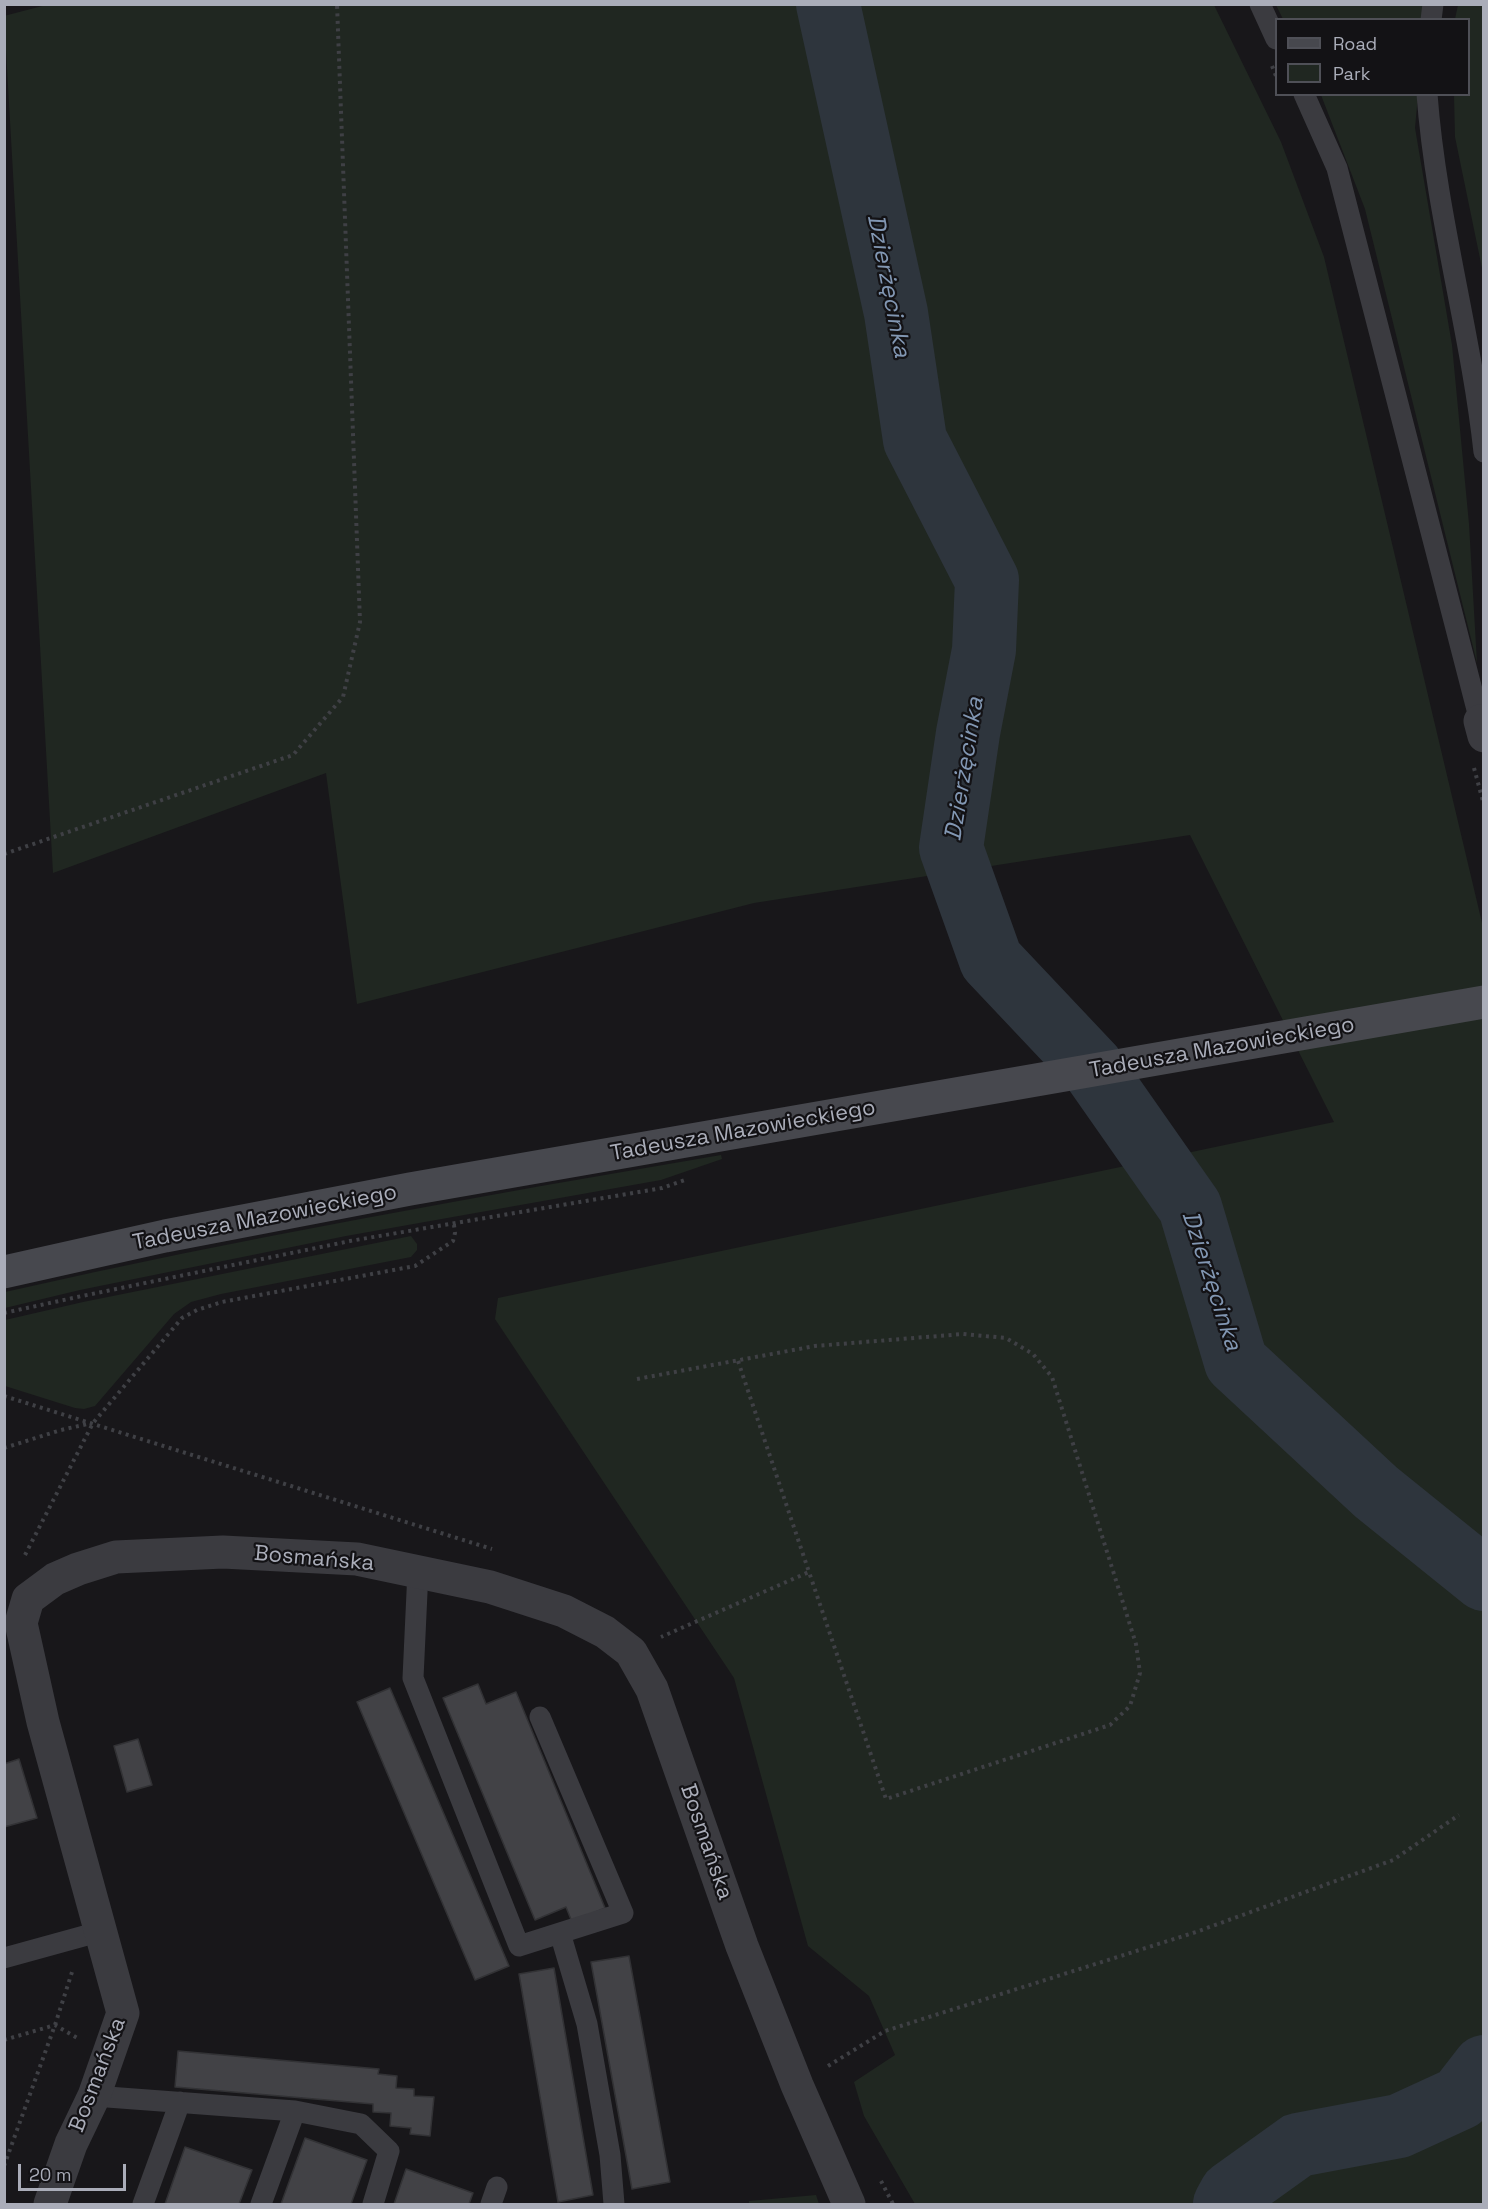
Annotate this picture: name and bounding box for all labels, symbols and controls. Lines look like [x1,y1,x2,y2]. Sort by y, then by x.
legend [1275,18,1470,96]
text: Road [1333,32,1377,55]
text: Park [1333,62,1370,85]
water label: Dzierżęcinka [860,212,916,360]
water label: Dzierżęcinka [939,695,991,843]
street label: Tadeusza Mazowieckiego [1087,1012,1357,1084]
street label: Tadeusza Mazowieckiego [608,1095,878,1167]
street label: Tadeusza Mazowieckiego [131,1179,399,1257]
water label: Dzierżęcinka [1175,1208,1247,1354]
street label: Bosmańska [253,1541,375,1577]
street label: Bosmańska [674,1781,738,1903]
street label: Bosmańska [64,2014,132,2136]
scale bar [21,2152,129,2190]
text: 20 m [29,2163,72,2186]

